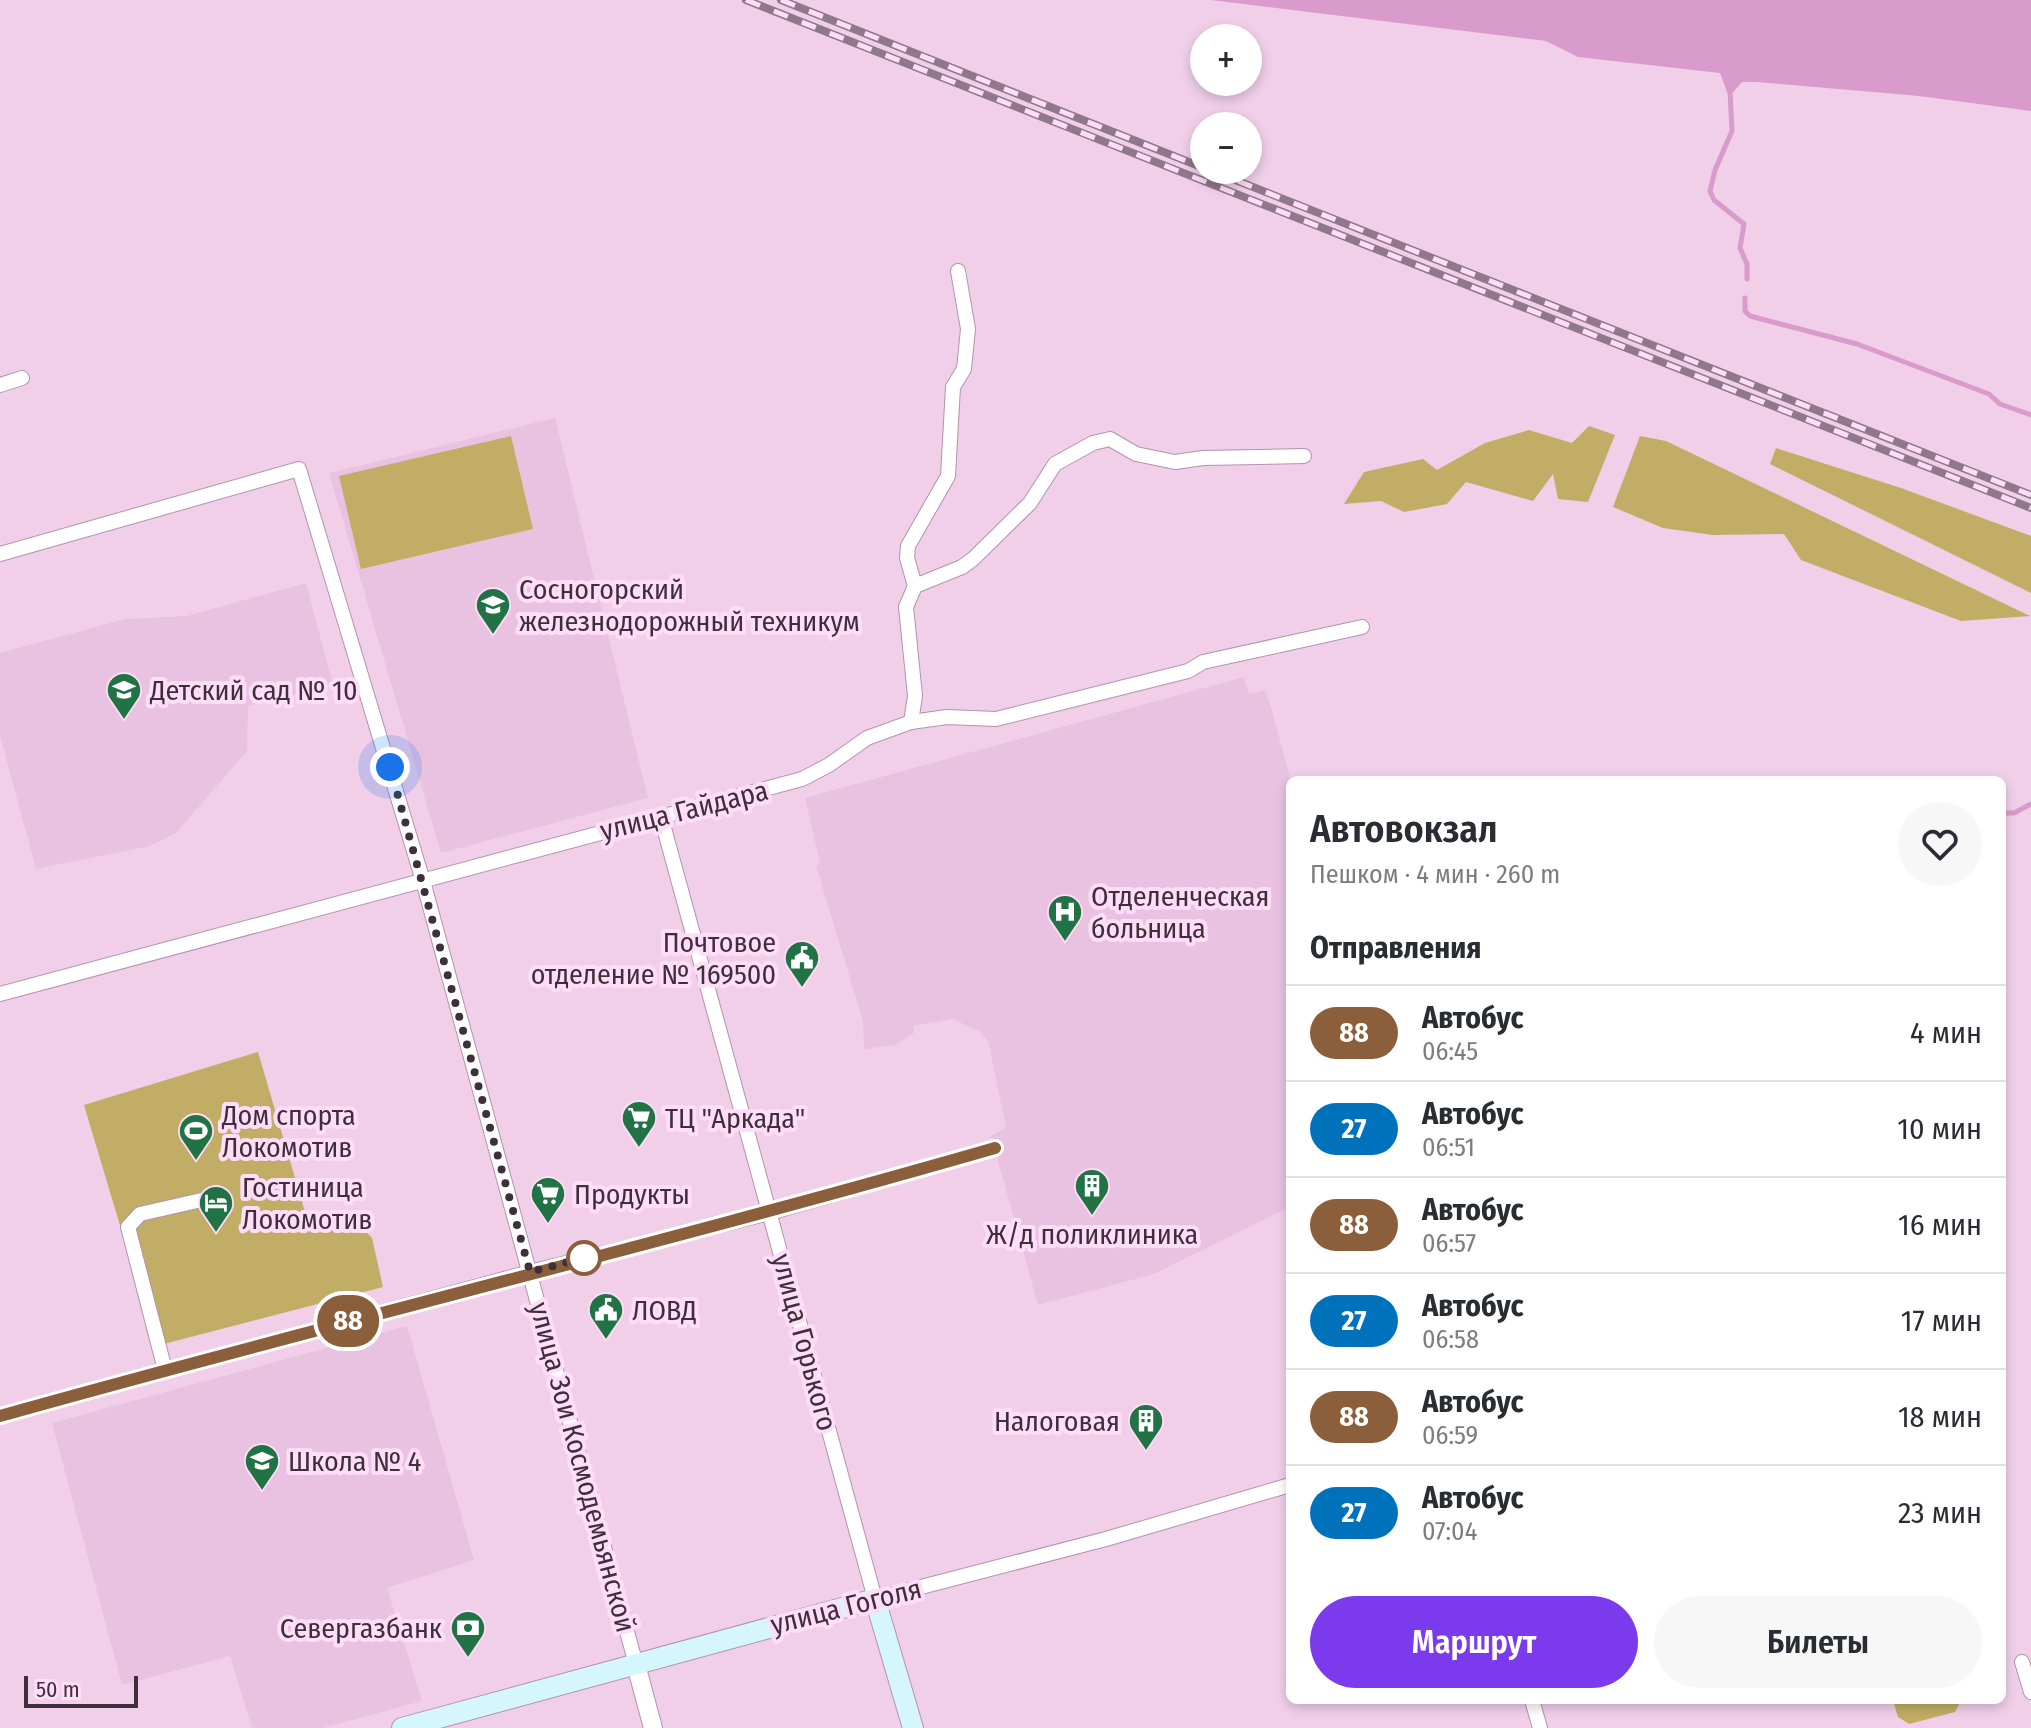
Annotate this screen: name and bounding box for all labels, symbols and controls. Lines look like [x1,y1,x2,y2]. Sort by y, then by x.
map controls [1190,24,1262,184]
button: + [1190,24,1262,96]
button: − [1190,112,1262,184]
place label: Сосногорский железнодорожный техникум [519,573,860,638]
school or university icon: Сосногорский железнодорожный техникум [474,586,512,636]
school or university icon: Детский сад № 10 [105,671,143,721]
place label: Детский сад № 10 [149,674,358,707]
your location [370,747,410,787]
street label: улица Гайдара [597,774,771,847]
button: heart [1898,802,1982,886]
text: Автовокзал [1310,806,1498,852]
text: Пешком · 4 мин · 260 m [1310,859,1560,890]
place label: Отделенческая больница [1091,880,1269,945]
hospital icon: Отделенческая больница [1046,893,1084,943]
place label: Почтовое отделение № 169500 [531,926,776,991]
text: Отправления [1310,930,1481,966]
public building icon: Почтовое отделение № 169500 [783,939,821,989]
text: Автобус [1422,1000,1524,1036]
text: 4 мин [1910,1015,1982,1051]
text: 88 [1339,1016,1369,1049]
text: 06:45 [1422,1036,1478,1067]
text: Автобус [1422,1096,1524,1132]
place label: Дом спорта Локомотив [221,1099,356,1164]
supermarket icon: ТЦ "Аркада" [620,1099,658,1149]
place label: ТЦ "Аркада" [665,1102,805,1135]
text: 10 мин [1897,1111,1982,1147]
sports icon: Дом спорта Локомотив [177,1112,215,1162]
text: 27 [1342,1112,1366,1145]
text: 06:51 [1422,1132,1475,1163]
building icon: Ж/д поликлиника [1073,1167,1111,1217]
place label: Гостиница Локомотив [242,1171,372,1236]
supermarket icon: Продукты [529,1175,567,1225]
place label: Продукты [574,1178,690,1211]
hotel icon: Гостиница Локомотив [197,1184,235,1234]
text: Автобус [1422,1192,1524,1228]
text: 16 мин [1898,1207,1982,1243]
text: 88 [1339,1208,1369,1241]
place label: Ж/д поликлиника [986,1218,1198,1251]
text: 06:57 [1422,1228,1476,1259]
unlabelled marker [567,1241,601,1275]
street label: улица Горького [765,1250,844,1434]
text: Автобус [1422,1288,1524,1324]
public building icon: ЛОВД [587,1291,625,1341]
place label: ЛОВД [632,1294,697,1327]
line badge: 88 [312,1295,384,1347]
street label: улица Зои Космодемьянской [523,1298,643,1636]
text: 17 мин [1901,1303,1982,1339]
text: 88 [333,1304,363,1337]
text: 27 [1342,1304,1366,1337]
text: 06:58 [1422,1324,1479,1355]
text: Автобус [1422,1384,1524,1420]
text: 18 мин [1898,1399,1982,1435]
text: 88 [1339,1400,1369,1433]
building icon: Налоговая [1127,1402,1165,1452]
place label: Налоговая [994,1405,1120,1438]
text: 06:59 [1422,1420,1478,1451]
school or university icon: Школа № 4 [243,1442,281,1492]
place label: Школа № 4 [288,1445,421,1478]
text: Автобус [1422,1480,1524,1516]
text: 23 мин [1898,1495,1982,1531]
text: 27 [1342,1496,1366,1529]
text: 07:04 [1422,1516,1477,1547]
street label: улица Гоголя [767,1572,925,1641]
button: Маршрут [1310,1596,1638,1688]
button: Билеты [1654,1596,1982,1688]
bank icon: Севергазбанк [449,1609,487,1659]
place label: Севергазбанк [280,1612,442,1645]
scale bar [24,1672,138,1708]
text: 50 m [36,1676,80,1703]

